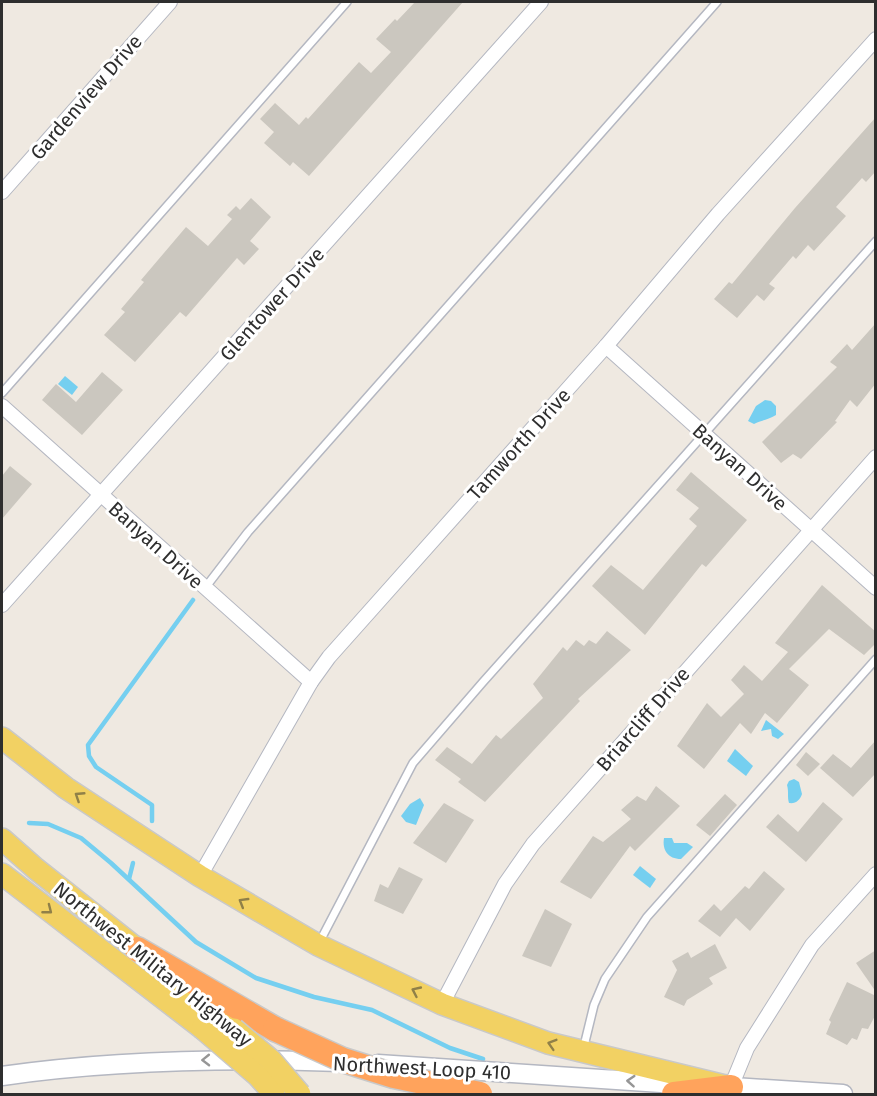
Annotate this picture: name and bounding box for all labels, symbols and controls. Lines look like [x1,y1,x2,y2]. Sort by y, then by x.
street label: Gardenview Drive [25,30,147,164]
street label: Glentower Drive [215,242,329,366]
street label: Tamworth Drive [462,383,576,505]
street label: Banyan Drive [688,418,792,516]
street label: Banyan Drive [104,496,208,594]
street label: Briarcliff Drive [591,662,695,776]
one-way arrow [75,792,86,803]
street label: Northwest Military Highway [49,876,257,1052]
one-way arrow [239,897,249,909]
one-way arrow [41,902,52,913]
one-way arrow [411,987,422,999]
one-way arrow [547,1039,558,1051]
street label: Northwest Loop 410 [332,1051,512,1085]
one-way arrow [201,1054,210,1067]
one-way arrow [627,1074,636,1087]

